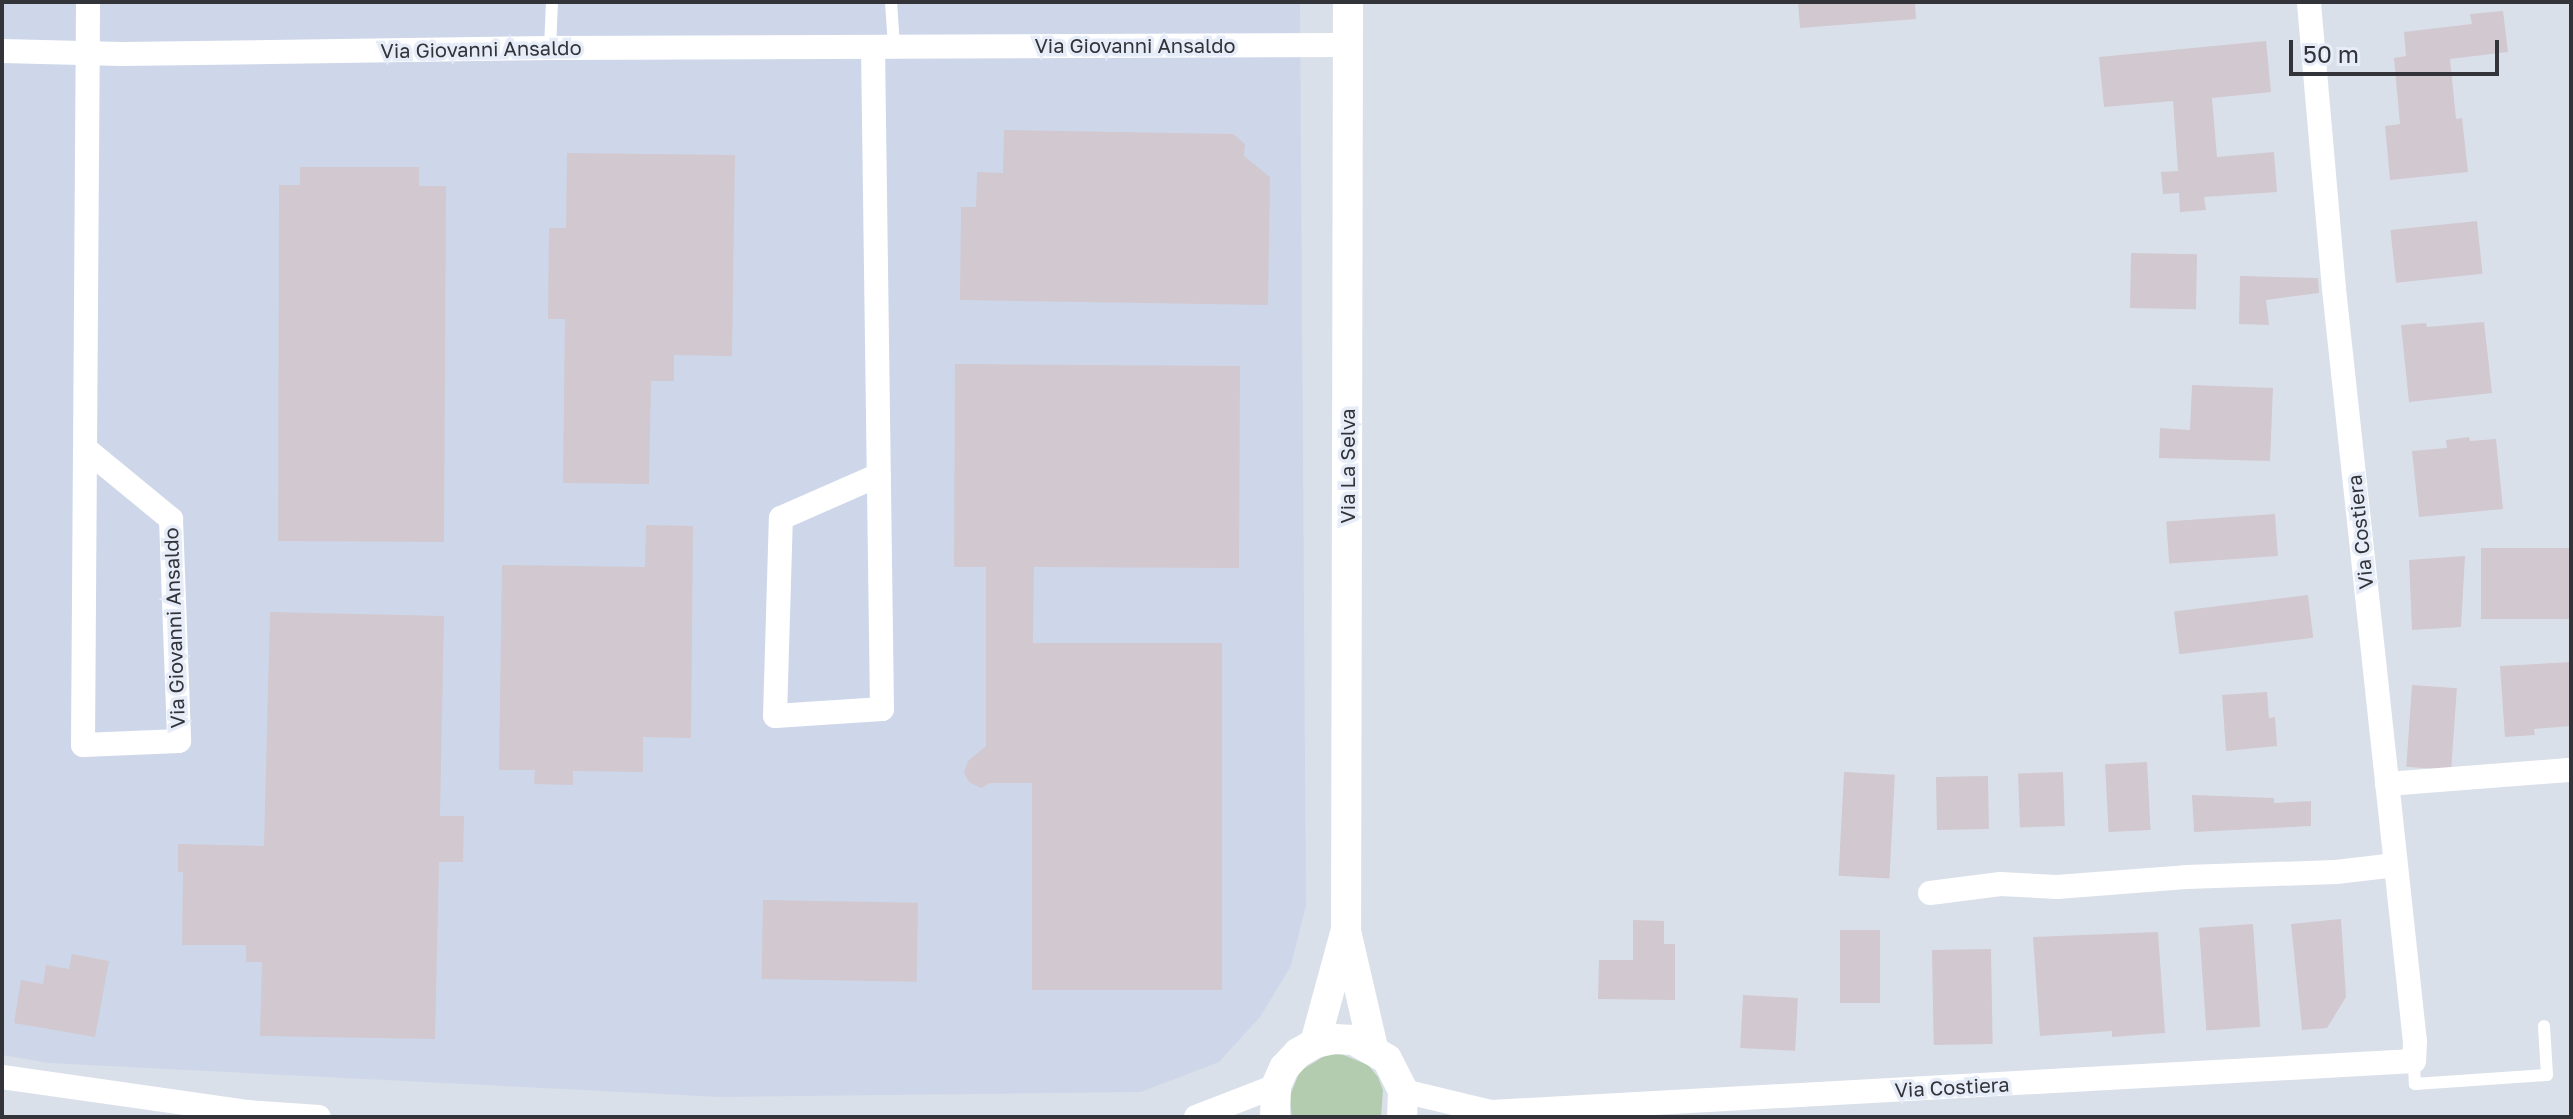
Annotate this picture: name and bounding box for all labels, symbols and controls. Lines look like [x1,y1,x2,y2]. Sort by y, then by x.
scale bar [2293,24,2503,74]
street label: Via Giovanni Ansaldo [1034,33,1236,57]
street label: Via Giovanni Ansaldo [380,35,582,63]
text: 50 m [2303,39,2359,68]
street label: Via La Selva [1335,408,1359,524]
street label: Via Costiera [2342,474,2378,590]
street label: Via Giovanni Ansaldo [158,527,190,729]
street label: Via Costiera [1894,1072,2010,1102]

